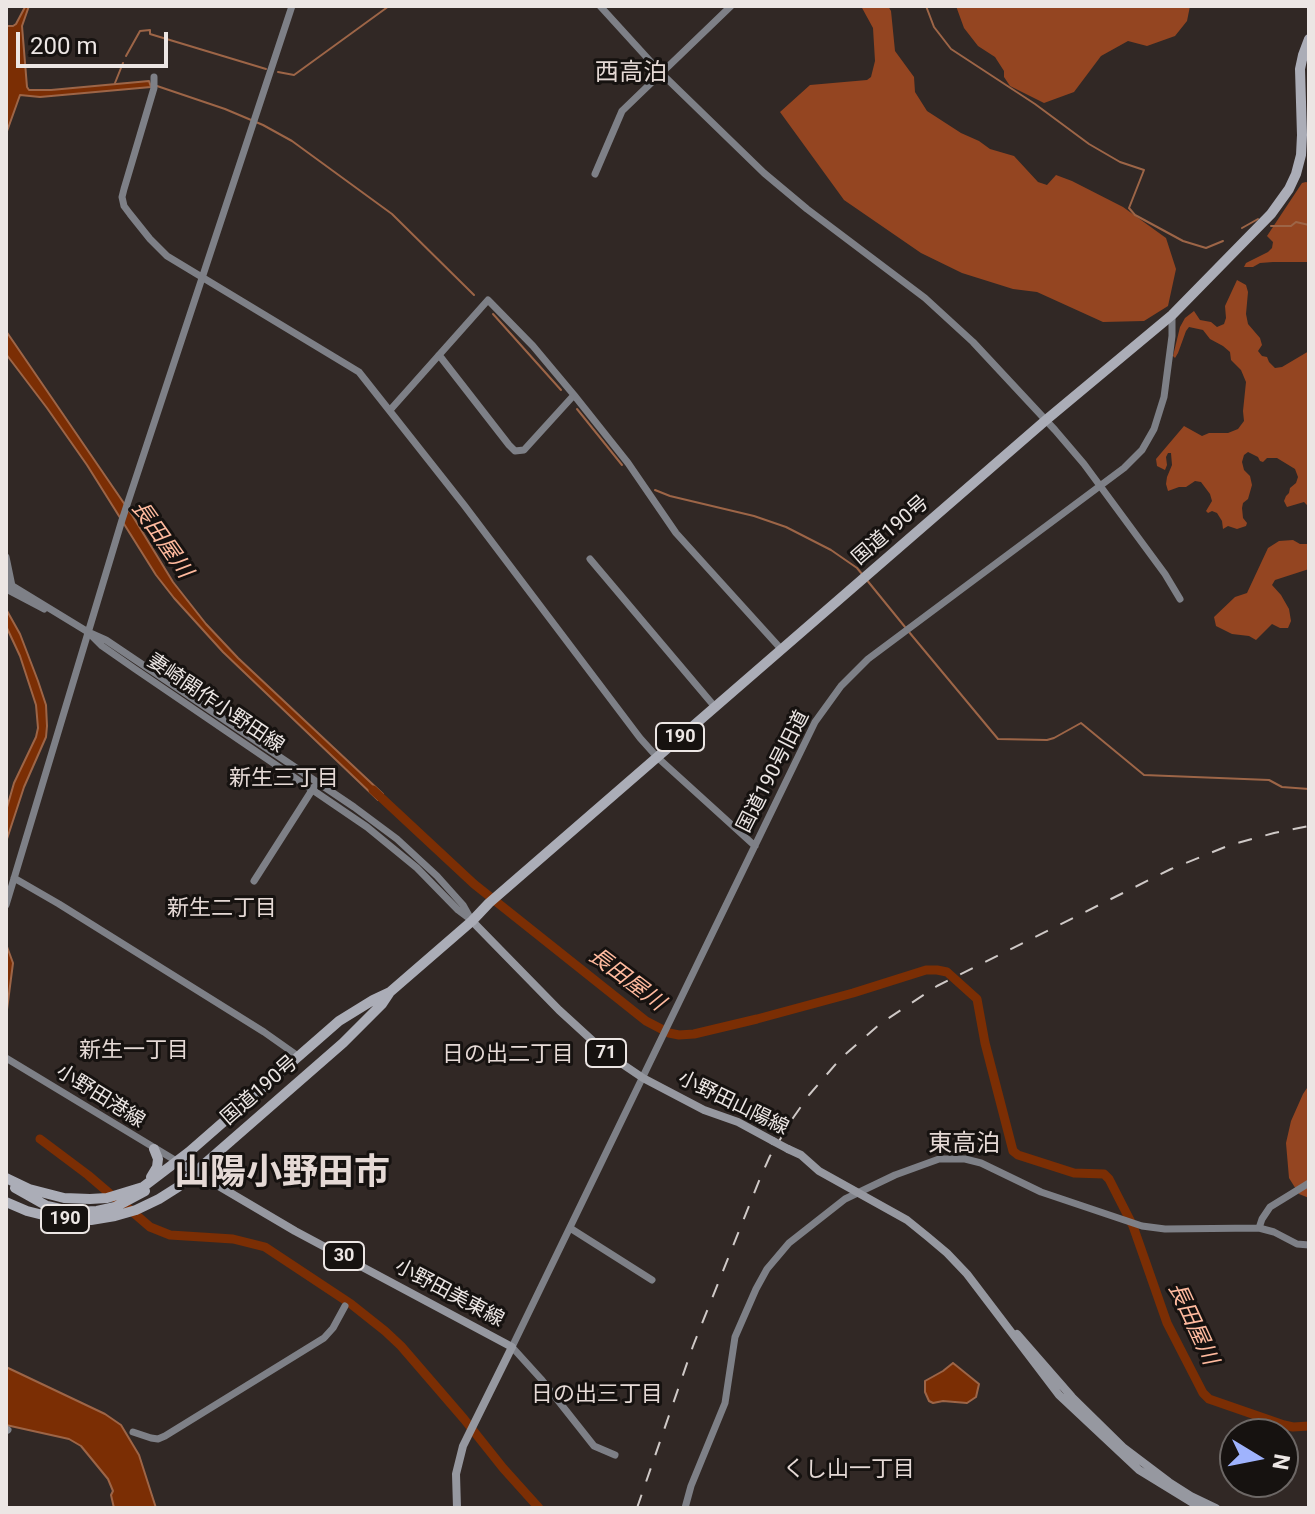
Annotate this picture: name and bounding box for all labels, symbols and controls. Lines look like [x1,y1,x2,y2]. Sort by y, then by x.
scale bar [20,16,172,66]
text: 200 m [30,32,97,60]
district label: 西高泊 [595,60,667,88]
street label: 国道190号 [848,491,934,571]
water label: 長田屋川 [125,496,197,584]
street label: 妻崎開作小野田線 [142,649,288,759]
street label: 国道190号旧道 [733,707,815,837]
road number: 190 [656,723,704,751]
district label: 新生三丁目 [229,766,339,792]
district label: 新生二丁目 [167,896,277,922]
water label: 長田屋川 [583,943,669,1017]
district label: 新生一丁目 [79,1038,189,1064]
road number: 71 [586,1039,626,1067]
district label: 日の出二丁目 [442,1042,574,1068]
street label: 国道190号 [217,1051,303,1131]
street label: 小野田港線 [51,1060,149,1134]
street label: 小野田山陽線 [674,1067,792,1141]
district label: 東高泊 [928,1131,1000,1159]
district label: 山陽小野田市 [174,1153,390,1197]
road number: 190 [41,1205,89,1233]
road number: 30 [324,1242,364,1270]
street label: 小野田美東線 [390,1255,508,1333]
water label: 長田屋川 [1161,1279,1223,1369]
district label: 日の出三丁目 [531,1382,663,1408]
north arrow [1219,1418,1299,1498]
text: N [1267,1452,1295,1472]
district label: くし山一丁目 [783,1457,915,1483]

